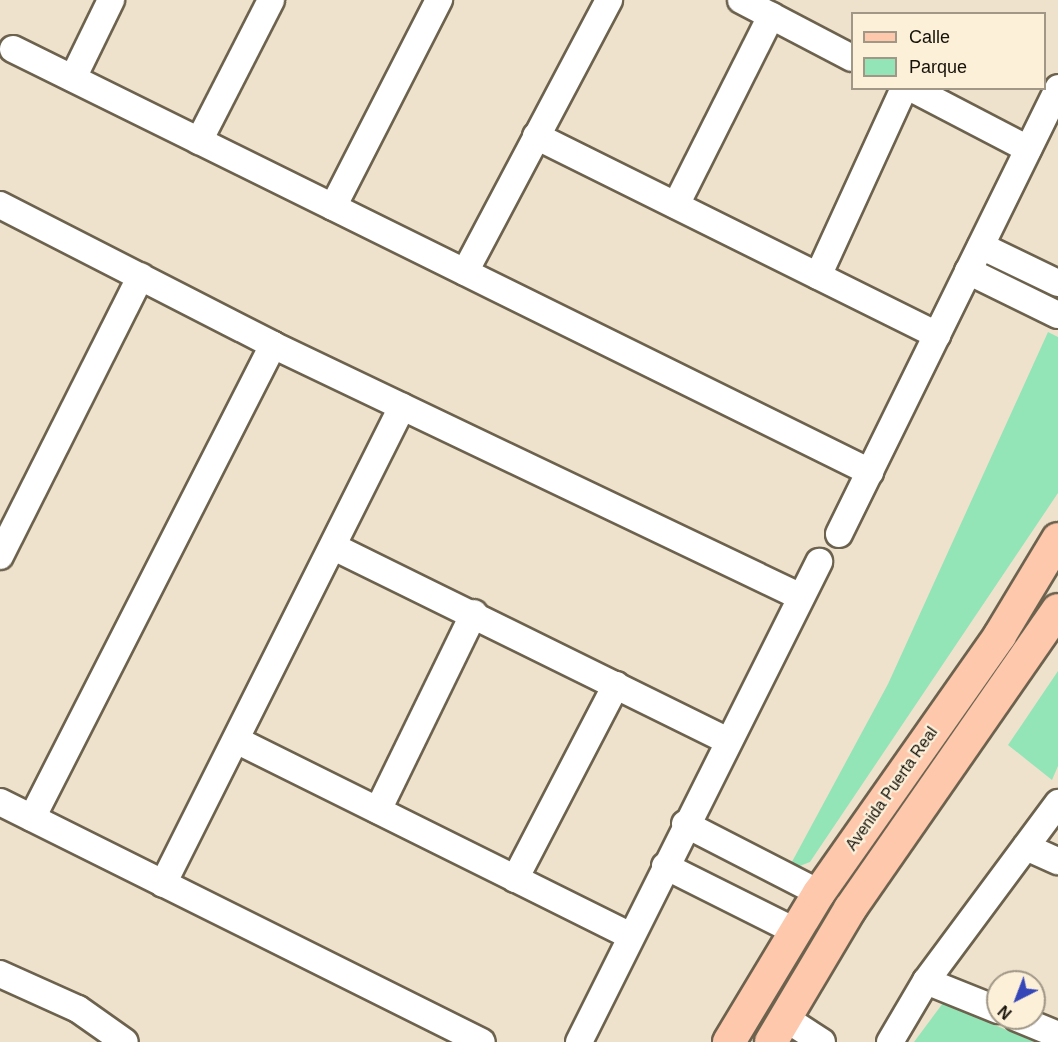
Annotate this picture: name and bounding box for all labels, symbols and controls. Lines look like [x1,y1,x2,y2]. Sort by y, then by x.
legend [851,12,1046,90]
text: Calle [909,27,950,47]
text: Parque [909,57,967,77]
street label: Avenida Puerta Real [842,724,942,854]
north arrow [986,970,1046,1030]
text: N [995,1002,1015,1022]

